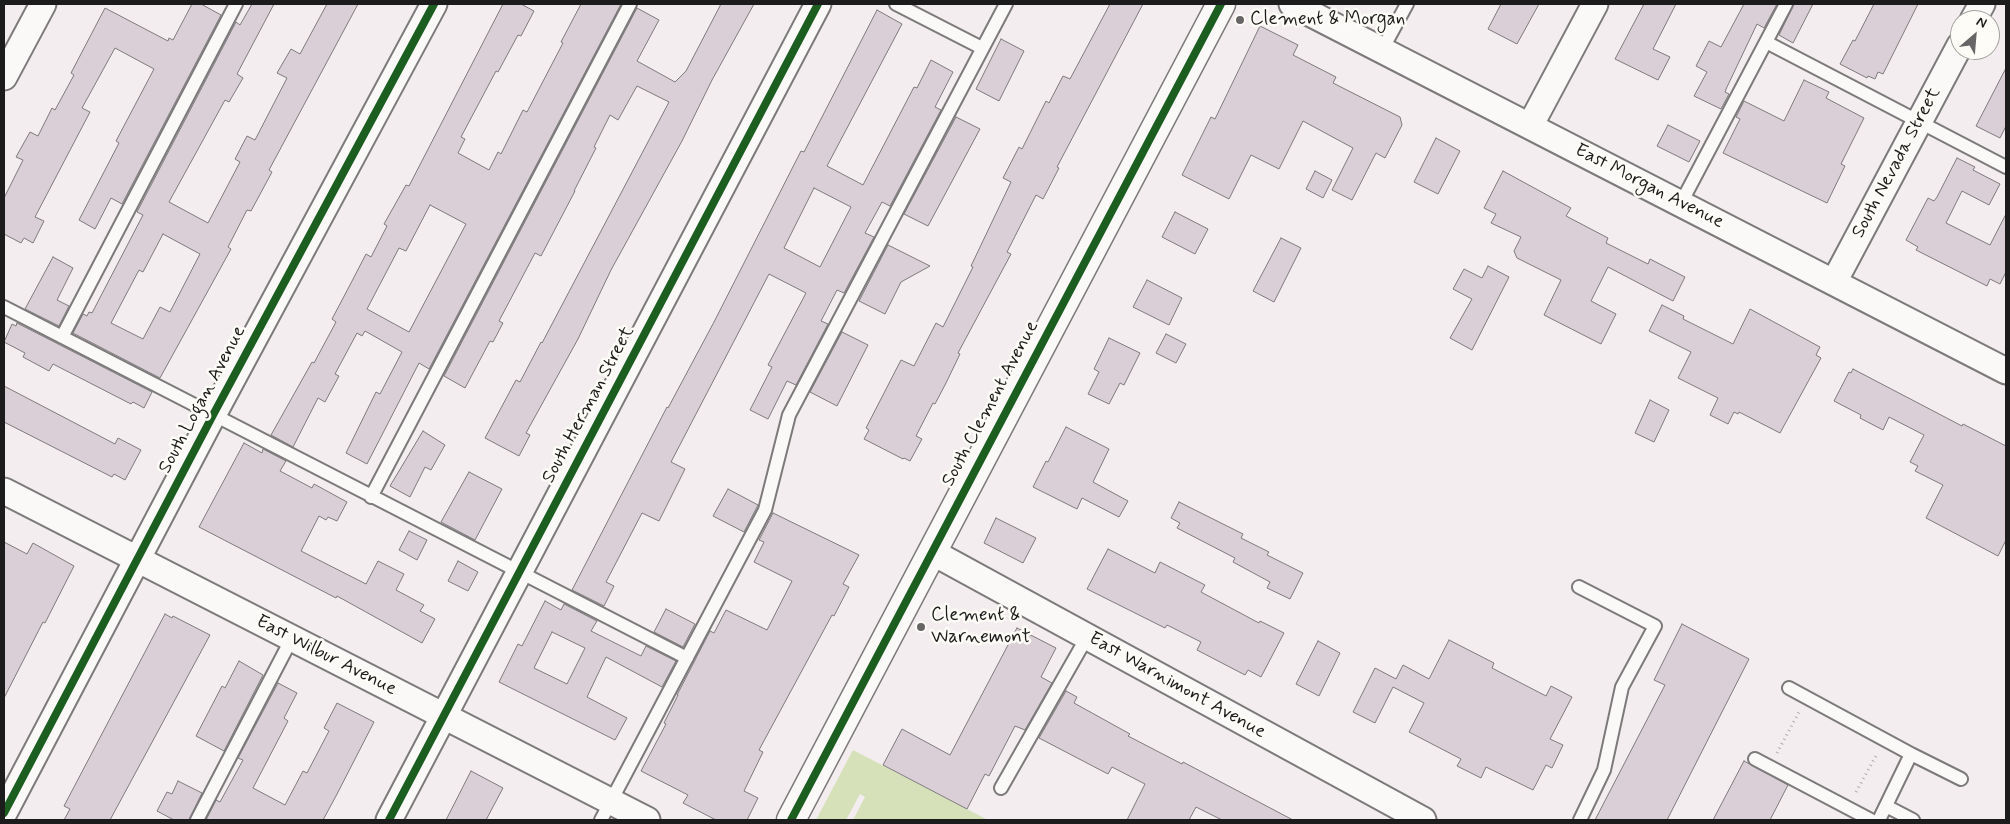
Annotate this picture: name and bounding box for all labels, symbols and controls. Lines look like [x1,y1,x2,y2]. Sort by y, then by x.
place label: Clement & Morgan [1250,9,1405,31]
north arrow [1950,10,2000,60]
text: N [1973,12,1990,33]
marker: Clement & Morgan [1234,14,1246,26]
street label: South Nevada Street [1848,84,1946,242]
street label: East Morgan Avenue [1571,140,1727,234]
street label: South Clement Avenue [938,317,1044,491]
street label: South Logan Avenue [154,322,252,478]
street label: South Herman Street [538,323,640,487]
place label: Clement & Warnemont [931,605,1031,649]
street label: East Wilbur Avenue [252,611,400,701]
marker: Clement & Warnemont [915,621,927,633]
street label: East Warnimont Avenue [1084,628,1270,744]

